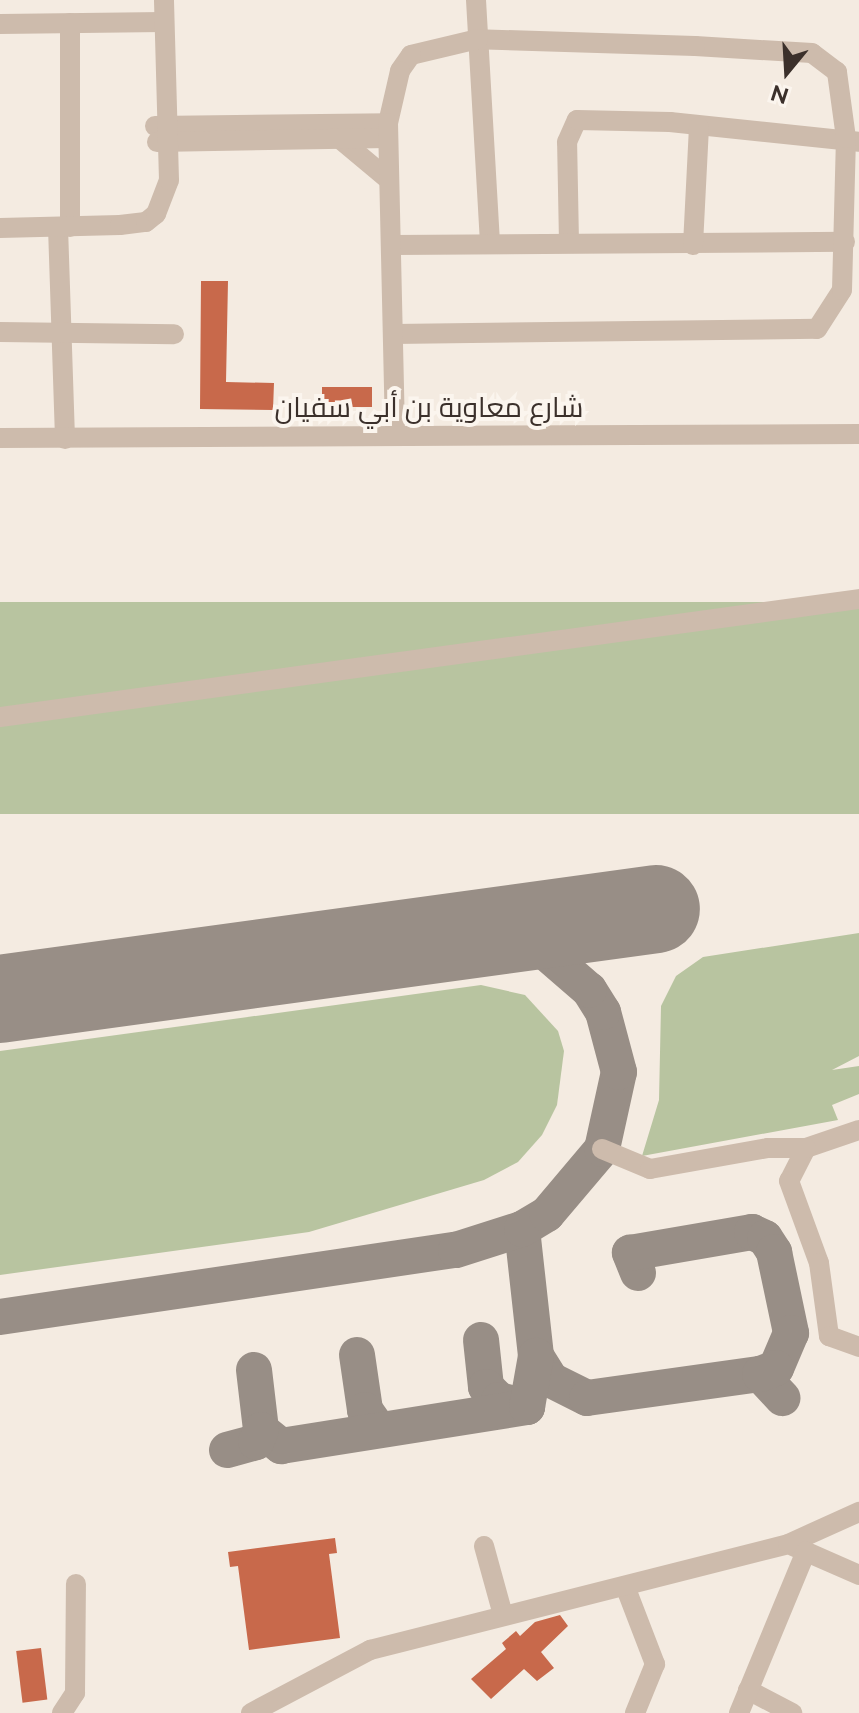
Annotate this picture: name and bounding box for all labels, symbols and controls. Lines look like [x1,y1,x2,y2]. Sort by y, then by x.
north arrow [747,32,827,112]
text: N [768,80,792,110]
street label: شارع معاوية بن أبي سفيان [275,391,583,425]

